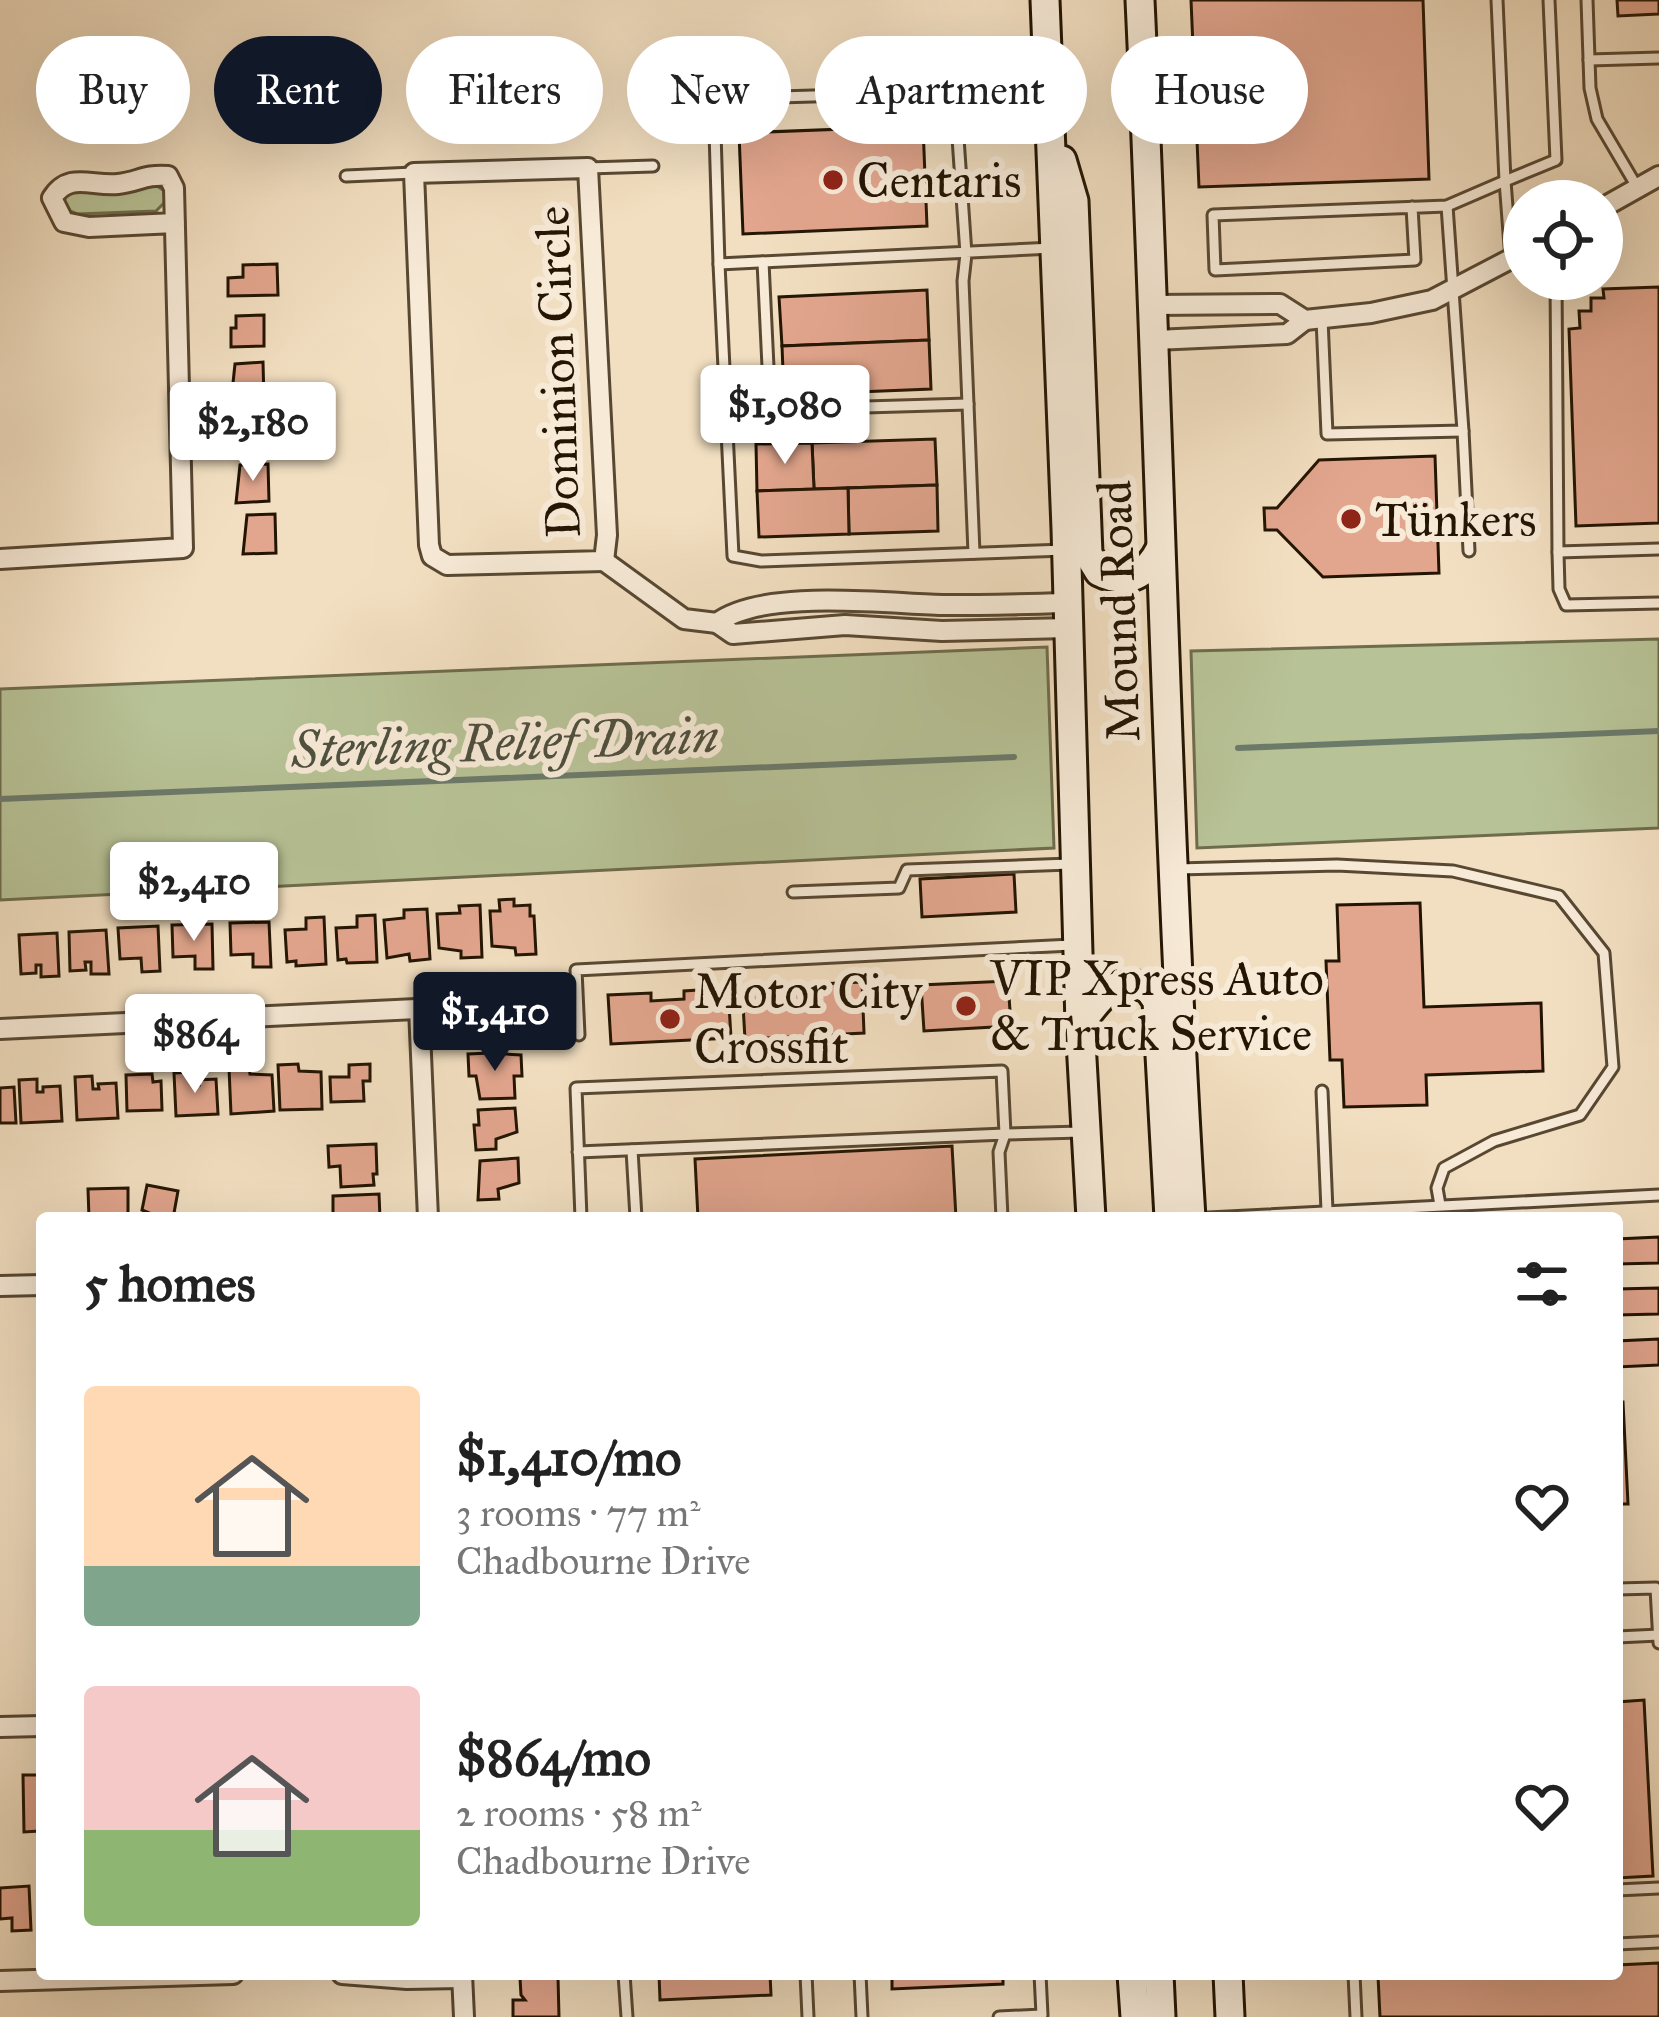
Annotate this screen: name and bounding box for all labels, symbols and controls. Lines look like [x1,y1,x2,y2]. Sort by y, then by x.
chip: Buy [36,36,190,144]
chip: Rent [214,36,382,144]
chip: Filters [406,36,603,144]
chip: New [627,36,791,144]
chip: Apartment [815,36,1087,144]
chip: House [1111,36,1308,144]
place label: Centaris [857,151,1021,210]
marker: Centaris [820,167,846,193]
map controls [1503,180,1623,300]
button: locate [1503,180,1623,300]
street label: Dominion Circle [522,205,593,539]
pin: $1,080 [687,365,883,467]
text: $1,080 [727,380,843,428]
pin: $2,180 [155,382,351,484]
text: $2,180 [197,397,309,445]
street label: Mound Road [1084,479,1153,743]
place label: Tünkers [1375,490,1537,549]
marker: Tünkers [1338,506,1364,532]
water label: Sterling Relief Drain [289,705,720,781]
pin: $2,410 [96,842,292,944]
text: $2,410 [137,857,251,905]
place label: VIP Xpress Auto & Truck Service [989,949,1324,1063]
place label: Motor City Crossfit [694,962,924,1076]
pin: $1,410 [397,972,593,1074]
text: $1,410 [440,987,550,1035]
marker: VIP Xpress Auto & Truck Service [953,993,979,1019]
pin: $864 [124,994,266,1096]
marker: Motor City Crossfit [657,1006,683,1032]
text: $864 [152,1009,238,1057]
icon: filters [1509,1251,1575,1317]
text: 5 homes [84,1253,255,1315]
text: $1,410/mo [456,1427,681,1489]
icon: home [180,1434,324,1578]
icon: heart [1509,1473,1575,1539]
text: 3 rooms · 77 m² [456,1489,701,1537]
text: Chadbourne Drive [456,1537,751,1585]
text: $864/mo [456,1727,651,1789]
icon: home [180,1734,324,1878]
icon: heart [1509,1773,1575,1839]
text: 2 rooms · 58 m² [456,1789,702,1837]
text: Chadbourne Drive [456,1837,751,1885]

